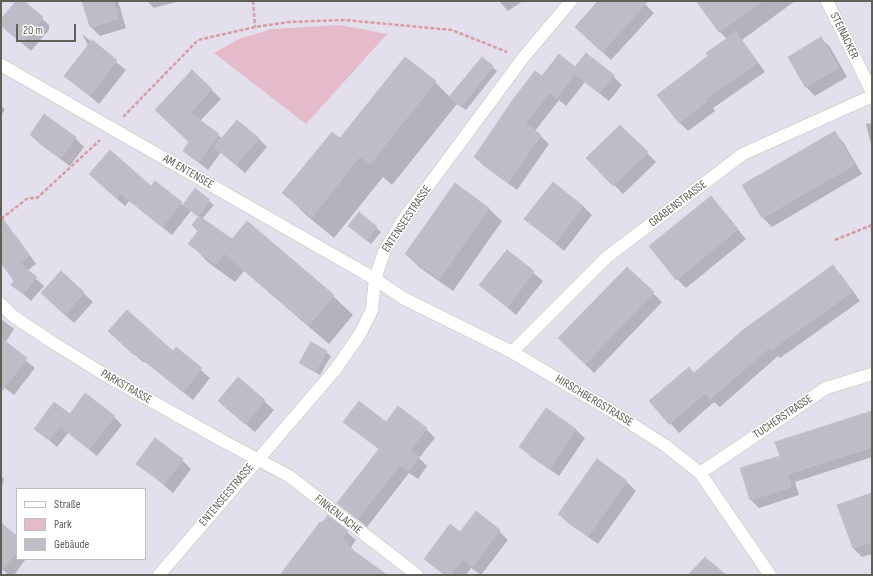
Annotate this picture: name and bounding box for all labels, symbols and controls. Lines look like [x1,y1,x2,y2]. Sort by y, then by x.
street label: STEINACKER [827,10,861,62]
scale bar [18,16,78,42]
text: 20 m [23,23,43,38]
street label: AM ENTENSEE [160,152,216,192]
street label: GRABENSTRASSE [646,178,710,230]
street label: ENTENSEESTRASSE [379,183,435,255]
street label: PARKSTRASSE [98,367,154,407]
street label: HIRSCHBERGSTRASSE [552,372,636,430]
street label: TUCHERSTRASSE [750,392,816,442]
street label: ENTENSEESTRASSE [197,461,257,529]
legend [16,488,146,560]
street label: FINKENLACHE [311,492,365,538]
text: Straße [54,497,81,512]
text: Park [54,517,72,532]
text: Gebäude [54,537,89,552]

